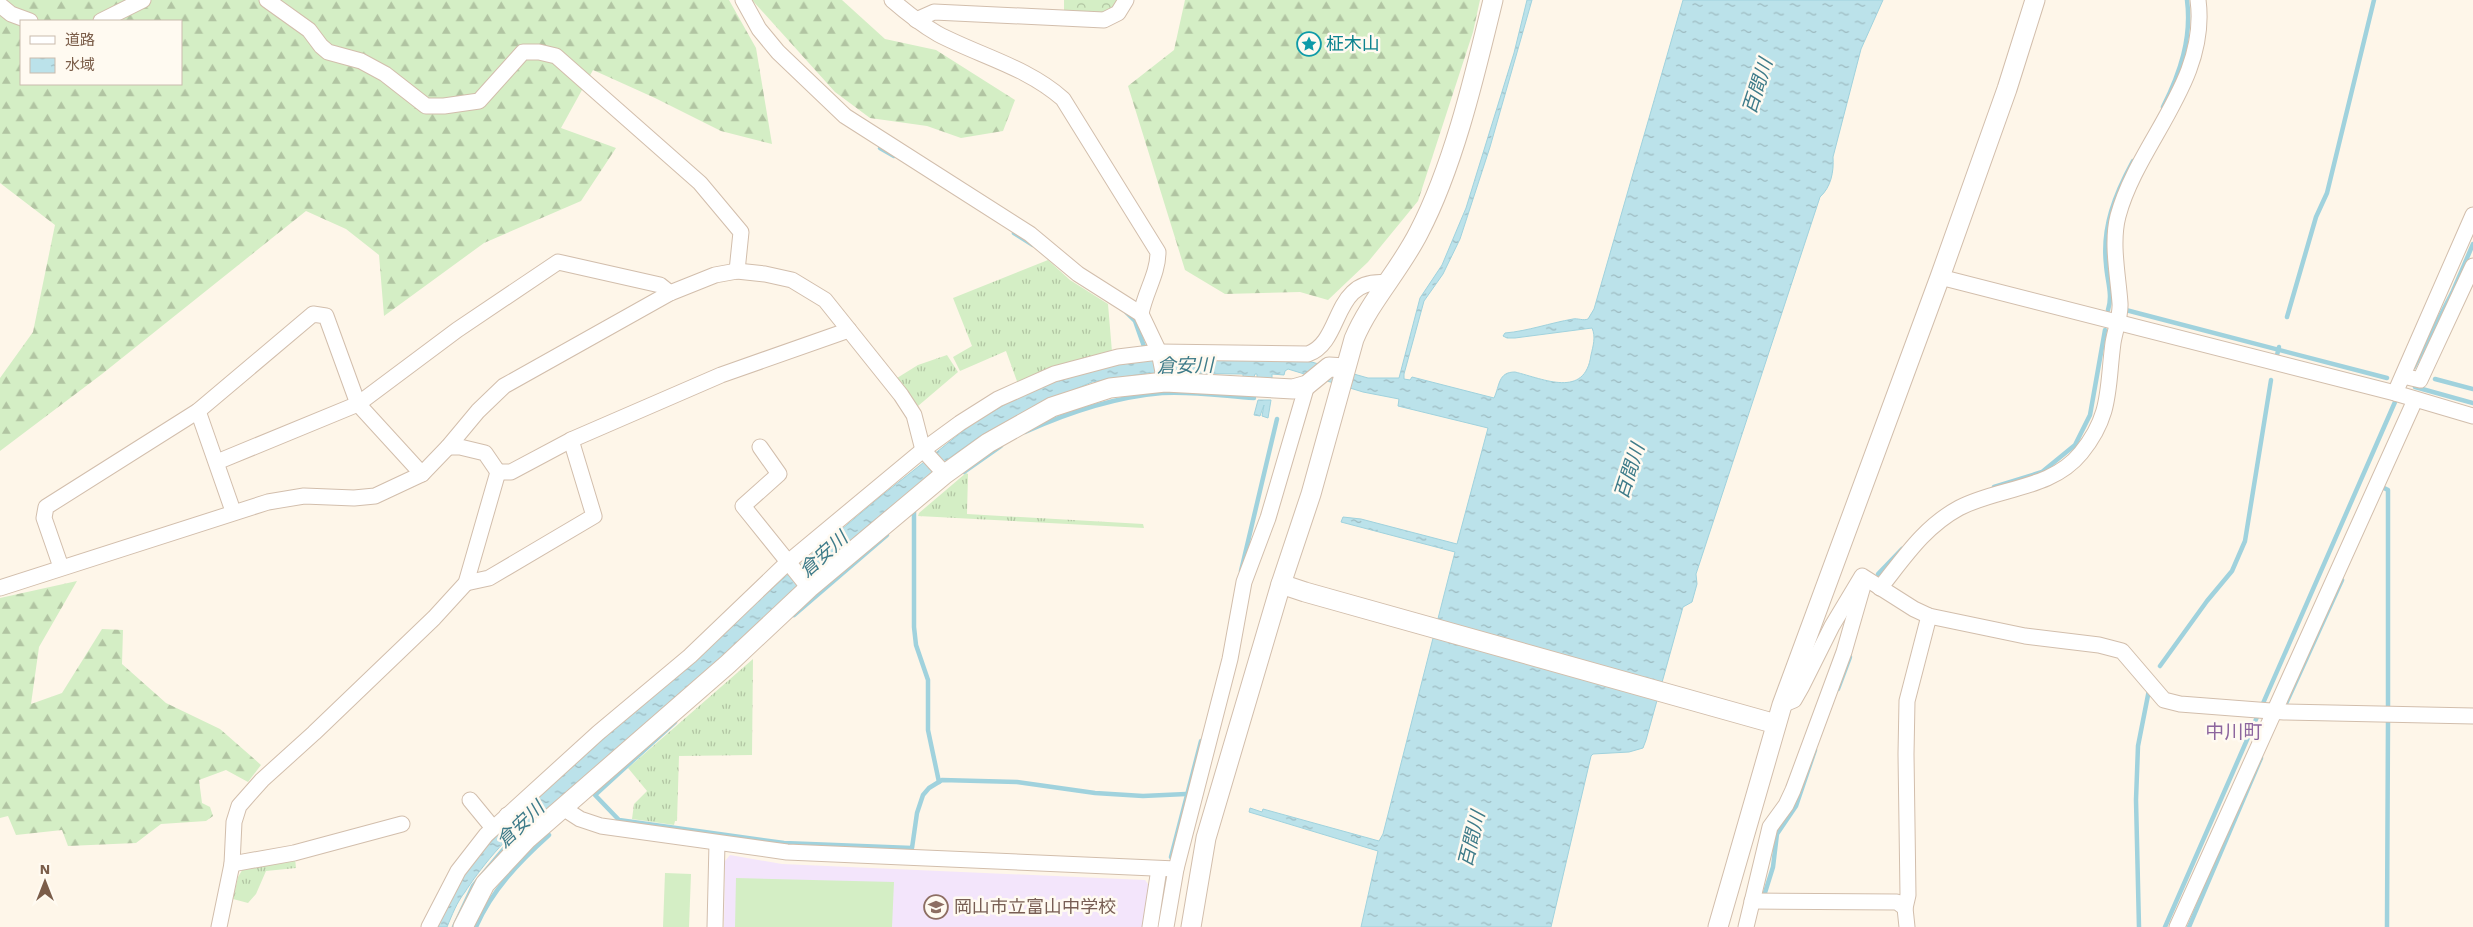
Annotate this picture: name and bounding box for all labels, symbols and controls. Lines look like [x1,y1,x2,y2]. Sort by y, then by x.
legend [20,20,182,85]
text: 道路 [65,31,95,49]
place icon: 柾木山 [1296,31,1322,57]
place label: 柾木山 [1326,33,1380,54]
water label: 百間川 [1738,54,1778,117]
text: 水域 [65,56,95,74]
water label: 倉安川 [1156,353,1216,377]
water label: 百間川 [1610,439,1650,502]
water label: 倉安川 [794,525,854,582]
district label: 中川町 [2205,720,2263,743]
water label: 倉安川 [492,795,550,852]
water label: 百間川 [1453,807,1490,870]
north arrow [20,857,70,907]
text: N [40,861,50,877]
school or university icon: 岡山市立富山中学校 [923,894,949,920]
place label: 岡山市立富山中学校 [954,896,1116,917]

